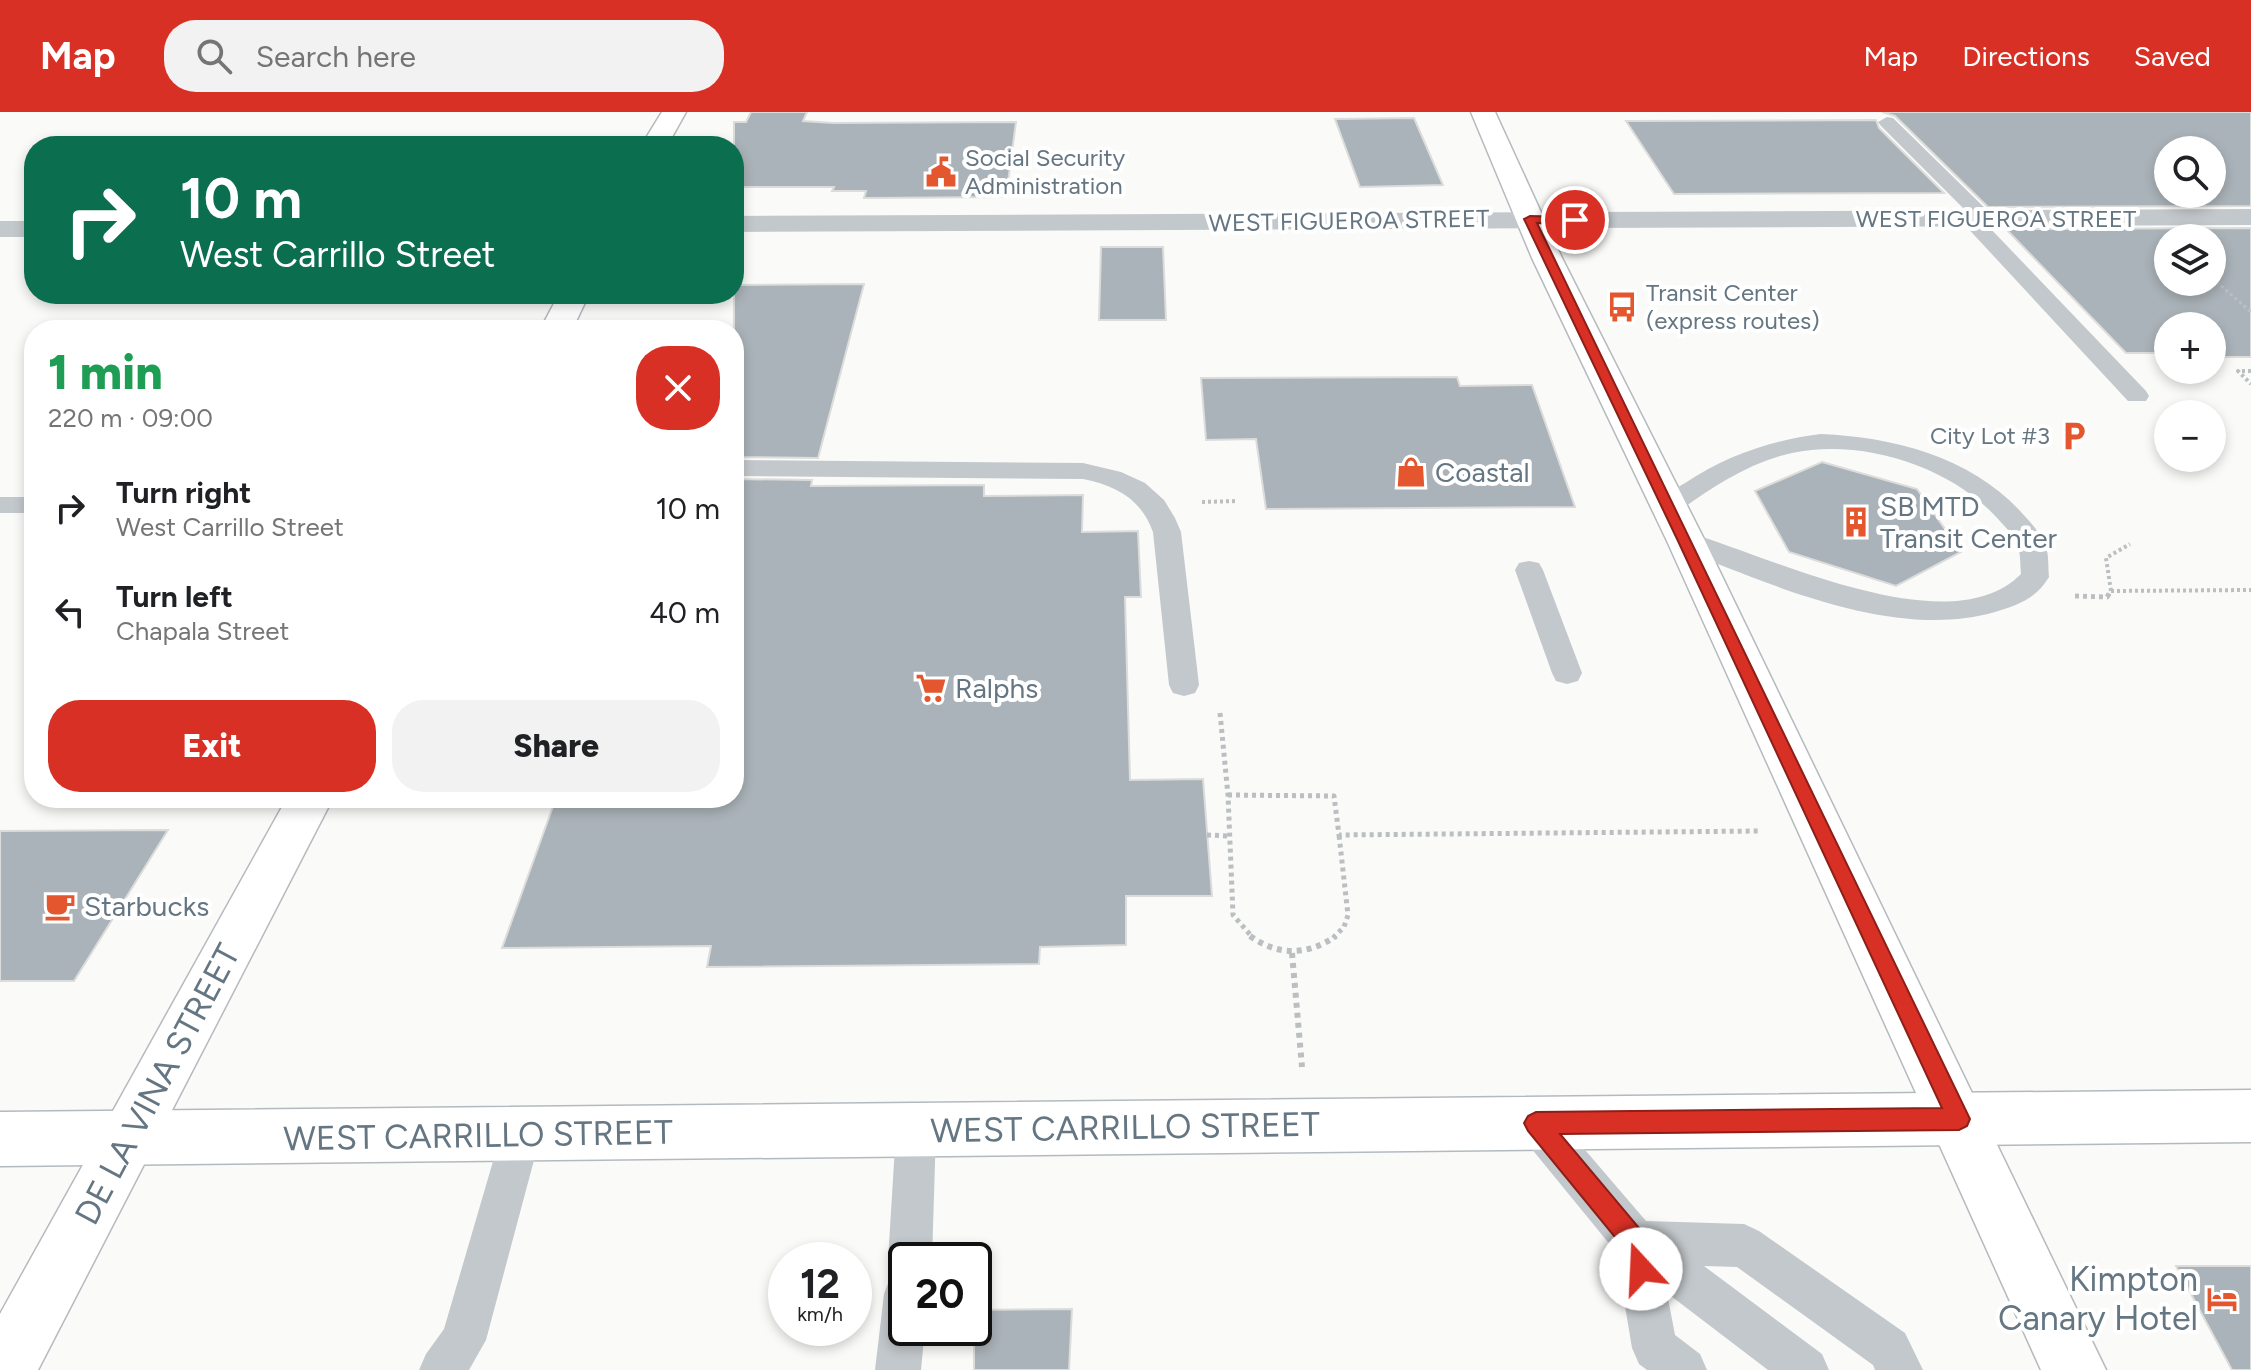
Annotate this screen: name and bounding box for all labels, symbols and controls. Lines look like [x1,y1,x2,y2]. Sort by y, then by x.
search box [164,20,724,92]
text: Map [40,33,116,79]
icon: search [192,34,236,78]
text: Search here [256,38,416,75]
text: Map [1864,39,1918,73]
text: Directions [1962,39,2090,73]
text: Saved [2134,39,2211,73]
map controls [2154,136,2226,472]
button: search [2154,136,2226,208]
place label: Social Security Administration [965,143,1126,200]
public building icon: Social Security Administration [924,155,958,189]
text: 10 m [180,165,302,232]
icon: right [48,168,152,272]
pin [1541,186,1609,254]
icon: arrive [1553,198,1597,242]
street label: WEST FIGUEROA STREET [1208,204,1490,237]
street label: WEST FIGUEROA STREET [1856,204,2136,233]
button: layers [2154,224,2226,296]
text: West Carrillo Street [180,233,495,276]
place label: Transit Center (express routes) [1646,278,1820,335]
bus stop icon: Transit Center (express routes) [1605,290,1639,324]
button: + [2154,312,2226,384]
text: 1 min [48,343,163,401]
button: close [636,346,720,430]
button: − [2154,400,2226,472]
text: 220 m · 09:00 [48,402,213,434]
parking icon: City Lot #3 [2057,419,2091,453]
place label: City Lot #3 [1930,421,2050,450]
shop icon: Coastal [1394,455,1428,489]
place label: Coastal [1435,455,1530,489]
text: Turn right [116,474,251,511]
icon: right [48,486,92,530]
place label: SB MTD Transit Center [1880,489,2057,555]
text: 10 m [655,490,720,527]
building icon: SB MTD Transit Center [1839,505,1873,539]
text: West Carrillo Street [116,511,344,543]
text: Turn left [116,578,233,615]
icon: left [48,590,92,634]
text: 40 m [649,594,720,631]
text: Chapala Street [116,615,289,647]
supermarket icon: Ralphs [914,671,948,705]
place label: Ralphs [955,671,1038,705]
button: Exit [48,700,376,792]
button: Share [392,700,720,792]
cafe icon: Starbucks [43,889,77,923]
place label: Starbucks [84,889,209,923]
street label: DE LA VINA STREET [66,937,249,1231]
street label: WEST CARRILLO STREET [930,1104,1320,1151]
street label: WEST CARRILLO STREET [283,1112,673,1159]
position arrow [1599,1227,1683,1311]
speed limit sign: 20 [888,1242,992,1346]
place label: Kimpton Canary Hotel [1998,1259,2198,1339]
text: 12 [800,1260,840,1308]
hotel icon: Kimpton Canary Hotel [2205,1282,2239,1316]
text: km/h [797,1302,843,1326]

